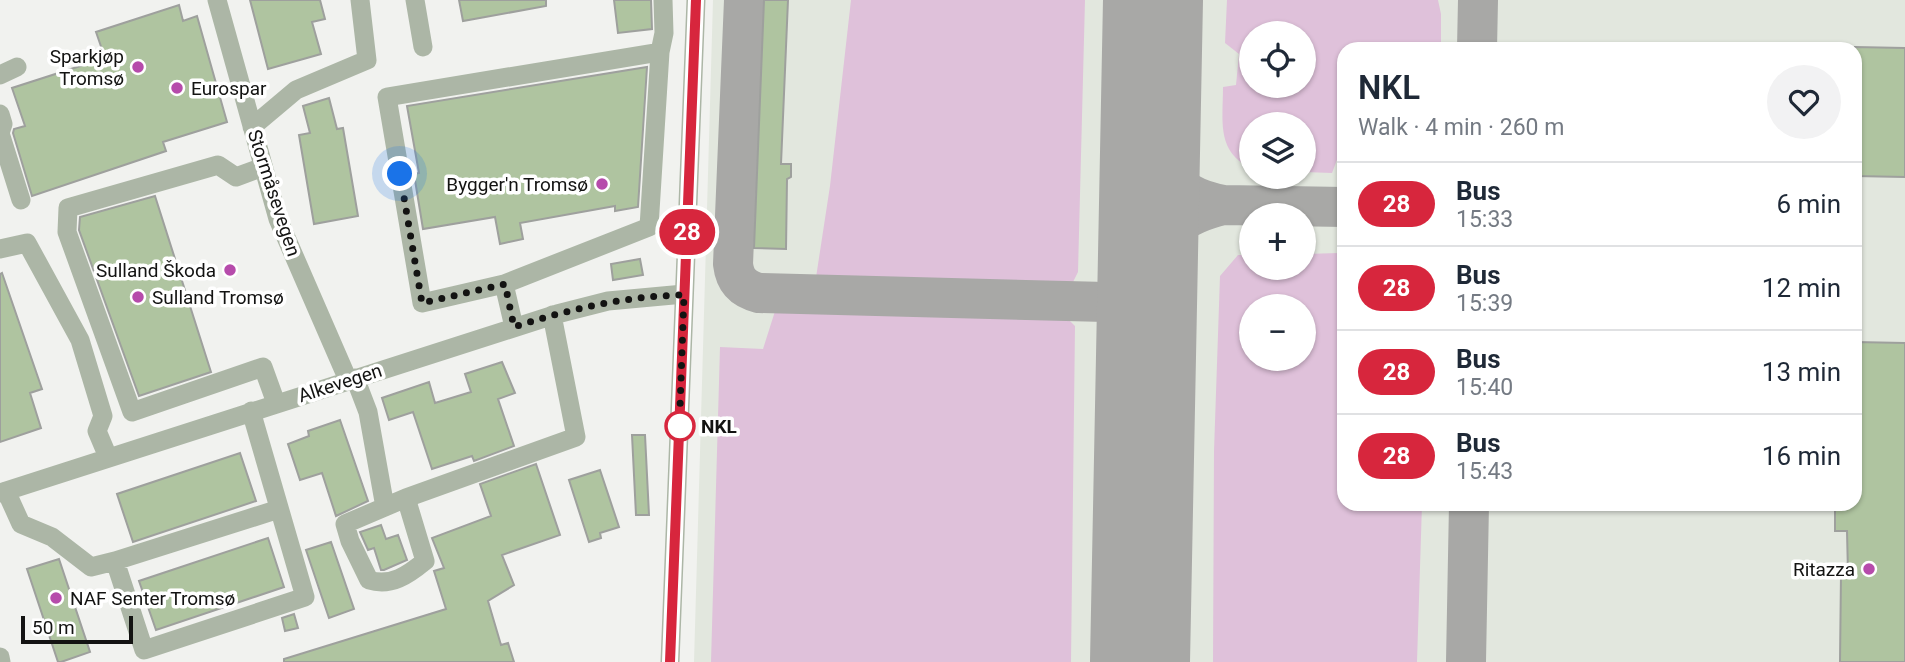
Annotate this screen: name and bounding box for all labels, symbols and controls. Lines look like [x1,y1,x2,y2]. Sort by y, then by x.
map controls [1239,21,1316,371]
button: locate [1239,21,1316,98]
place label: Sparkjøp Tromsø [50,45,124,90]
marker: Sparkjøp Tromsø [130,59,146,75]
button: heart [1767,65,1841,139]
text: NKL [1358,68,1420,107]
place label: Eurospar [191,77,267,100]
marker: Eurospar [169,80,185,96]
button: layers [1239,112,1316,189]
text: Walk · 4 min · 260 m [1358,114,1564,141]
street label: Stormåsevegen [243,127,305,259]
your location [382,156,417,191]
place label: Bygger'n Tromsø [446,173,588,196]
marker: Bygger'n Tromsø [594,176,610,192]
text: Bus [1456,176,1501,206]
text: 6 min [1776,189,1841,219]
text: 28 [1383,190,1410,218]
button: + [1239,203,1316,280]
text: 15:33 [1456,206,1513,233]
line badge: 28 [656,209,718,255]
text: 28 [673,218,701,246]
place label: Sulland Škoda [96,259,216,282]
text: Bus [1456,260,1501,290]
marker: Sulland Škoda [222,262,238,278]
text: 12 min [1762,273,1841,303]
text: 28 [1383,274,1410,302]
place label: Sulland Tromsø [152,286,284,309]
marker: Sulland Tromsø [130,289,146,305]
text: 15:39 [1456,290,1513,317]
button: − [1239,294,1316,371]
text: Bus [1456,344,1501,374]
text: 13 min [1762,357,1841,387]
text: 28 [1383,358,1410,386]
street label: Alkevegen [295,359,385,407]
text: 15:40 [1456,374,1513,401]
marker: NKL [665,411,695,441]
place label: NKL [701,415,737,438]
text: Bus [1456,428,1501,458]
text: 16 min [1762,441,1841,471]
text: 28 [1383,442,1410,470]
text: 15:43 [1456,458,1513,485]
place label: Ritazza [1793,558,1855,581]
marker: Ritazza [1861,561,1877,577]
place label: NAF Senter Tromsø [70,587,235,610]
marker: NAF Senter Tromsø [48,590,64,606]
scale bar [21,613,133,645]
text: 50 m [32,616,75,639]

